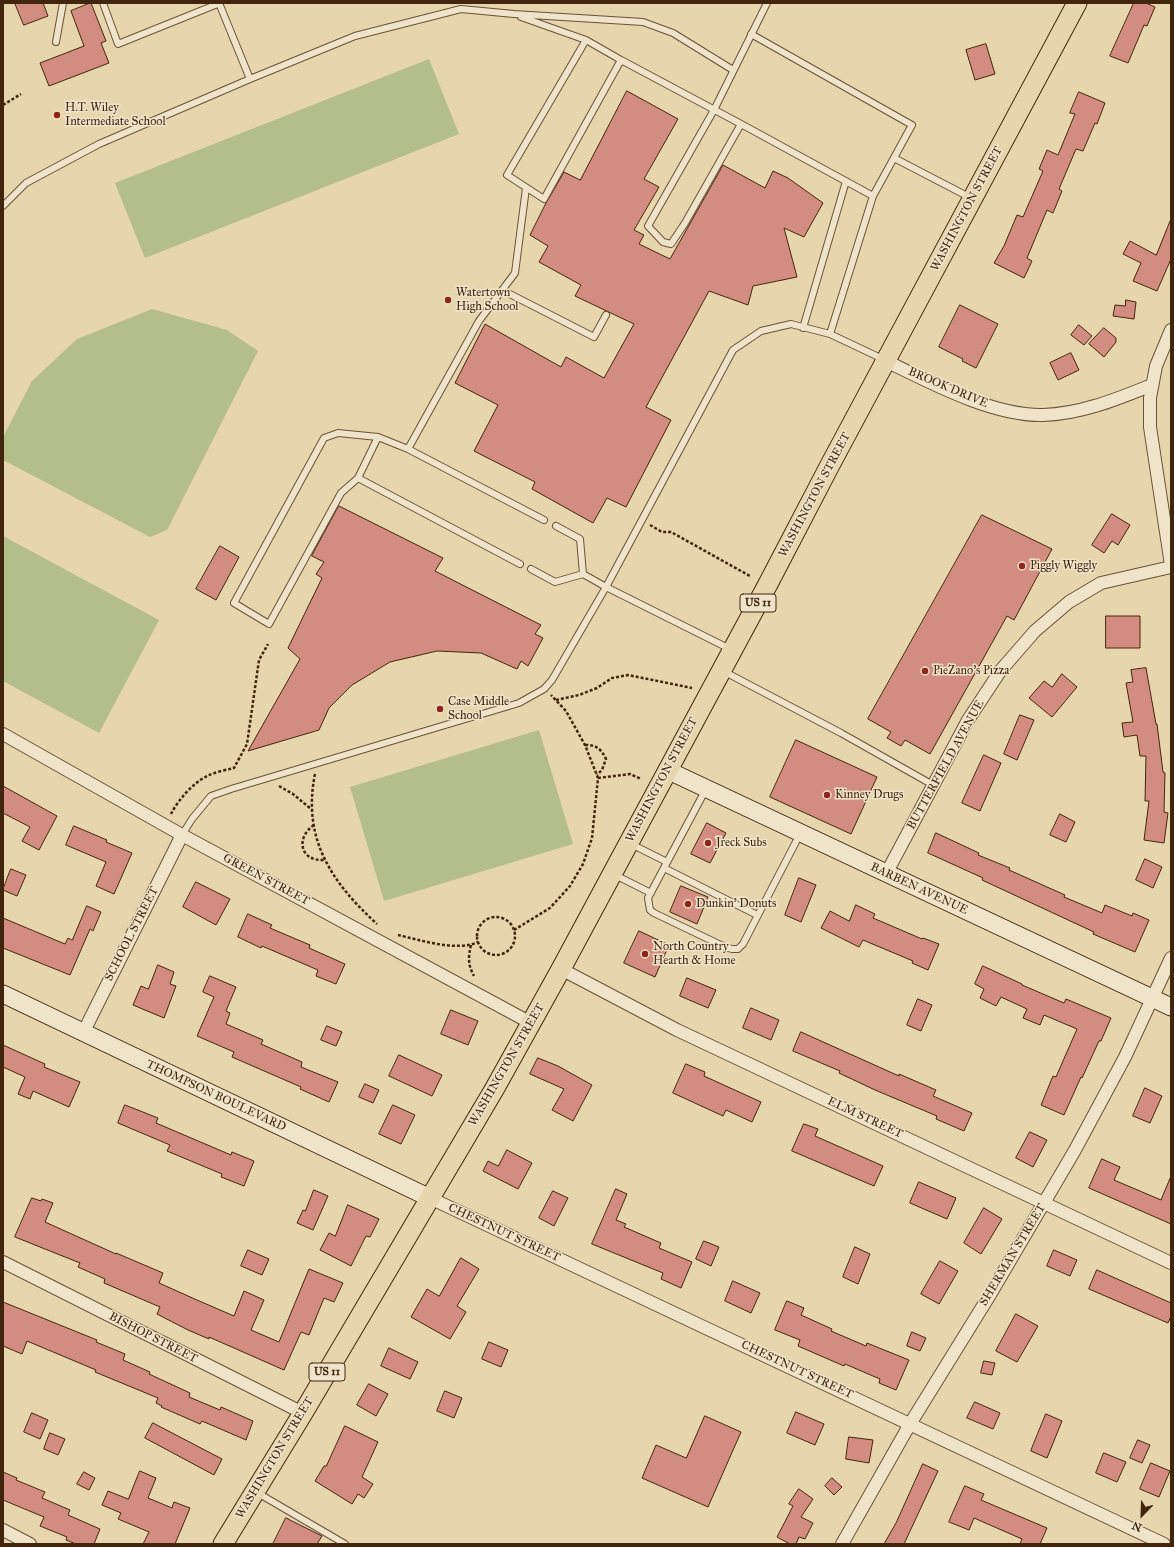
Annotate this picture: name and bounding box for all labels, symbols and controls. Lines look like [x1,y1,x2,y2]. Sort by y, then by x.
place label: H.T. Wiley Intermediate School [65,101,166,129]
marker: H.T. Wiley Intermediate School [52,110,62,120]
street label: WASHINGTON STREET [928,144,1006,274]
place label: Watertown High School [456,286,519,314]
marker: Watertown High School [443,295,453,305]
street label: BROOK DRIVE [906,365,990,411]
street label: WASHINGTON STREET [776,430,854,560]
place label: Piggly Wiggly [1030,559,1097,573]
marker: Piggly Wiggly [1017,561,1027,571]
road number: US 11 [740,594,776,612]
place label: PieZano's Pizza [933,664,1009,678]
marker: PieZano's Pizza [920,666,930,676]
place label: Case Middle School [448,695,509,723]
street label: BUTTERFIELD AVENUE [904,698,988,832]
marker: Case Middle School [435,704,445,714]
street label: WASHINGTON STREET [623,715,701,845]
place label: Kinney Drugs [835,788,903,802]
marker: Kinney Drugs [822,790,832,800]
place label: Jreck Subs [716,836,767,850]
marker: Jreck Subs [703,838,713,848]
street label: GREEN STREET [220,851,312,909]
street label: BARBEN AVENUE [868,860,970,918]
street label: SCHOOL STREET [102,884,162,984]
place label: Dunkin' Donuts [696,897,776,911]
marker: Dunkin' Donuts [683,899,693,909]
place label: North Country Hearth & Home [653,940,735,968]
marker: North Country Hearth & Home [640,949,650,959]
street label: WASHINGTON STREET [466,1001,548,1129]
street label: THOMPSON BOULEVARD [144,1057,288,1135]
street label: ELM STREET [825,1094,905,1142]
street label: CHESTNUT STREET [446,1201,562,1265]
street label: SHERMAN STREET [977,1201,1049,1309]
street label: BISHOP STREET [106,1309,200,1367]
street label: CHESTNUT STREET [739,1338,855,1402]
road number: US 11 [309,1363,345,1381]
street label: WASHINGTON STREET [233,1395,317,1521]
north arrow [1122,1495,1162,1535]
text: N [1130,1519,1144,1534]

